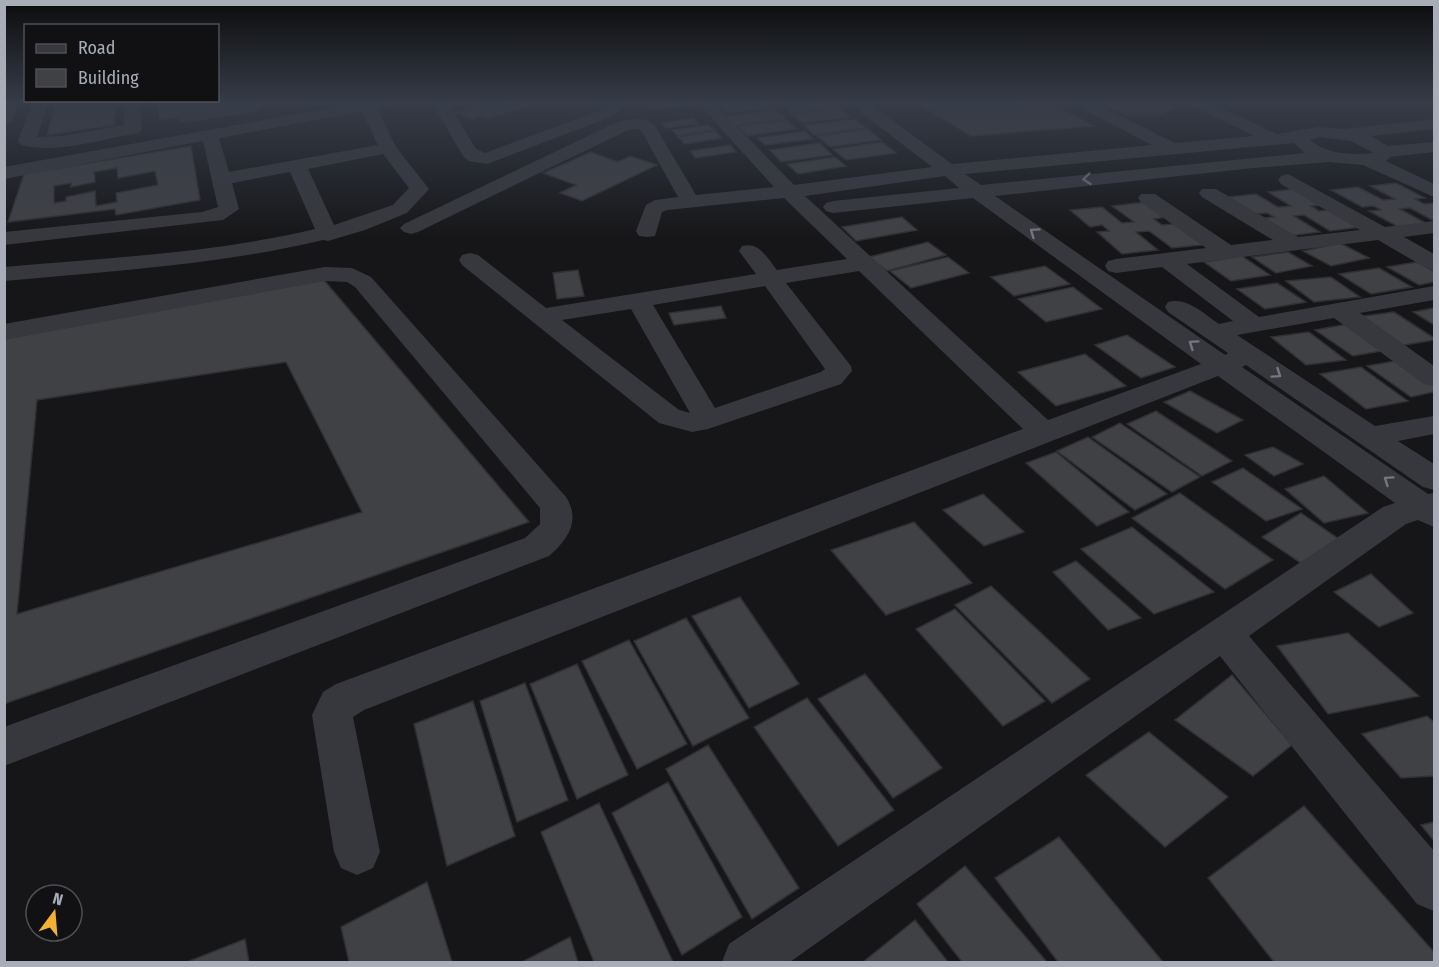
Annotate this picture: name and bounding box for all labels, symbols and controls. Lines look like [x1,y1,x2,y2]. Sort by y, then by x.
legend [24,24,219,102]
text: Road [78,37,115,59]
text: Building [78,67,139,89]
one-way arrow [1082,172,1091,185]
one-way arrow [1029,228,1040,239]
one-way arrow [1189,340,1200,351]
one-way arrow [1270,367,1281,378]
one-way arrow [1383,476,1394,487]
north arrow [24,883,84,943]
text: N [51,889,65,910]

